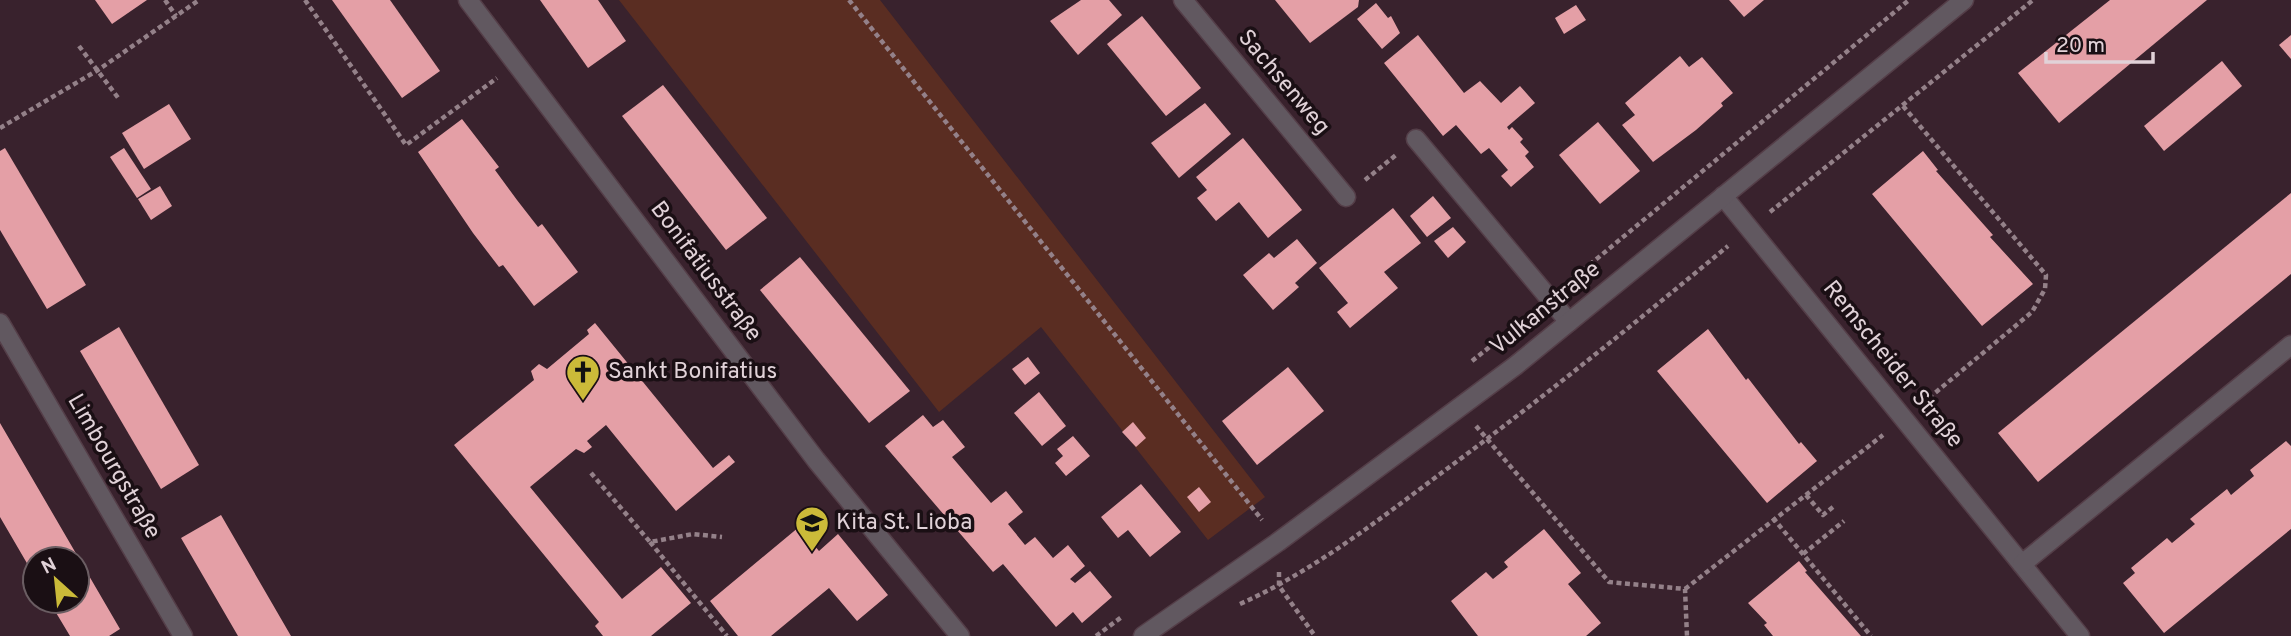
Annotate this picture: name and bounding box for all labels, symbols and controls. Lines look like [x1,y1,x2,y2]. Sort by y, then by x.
scale bar [2046,21,2153,65]
street label: Sachsenweg [1231,24,1335,142]
text: 20 m [2056,33,2105,60]
street label: Bonifatiusstraße [643,196,767,348]
street label: Vulkanstraße [1485,256,1607,362]
street label: Remscheider Straße [1816,275,1968,455]
church icon: Sankt Bonifatius [564,353,602,402]
place label: Sankt Bonifatius [608,358,777,387]
street label: Limbourgstraße [60,389,166,545]
school or university icon: Kita St. Lioba [793,504,831,553]
place label: Kita St. Lioba [836,509,972,538]
north arrow [21,545,91,615]
text: N [38,553,61,580]

